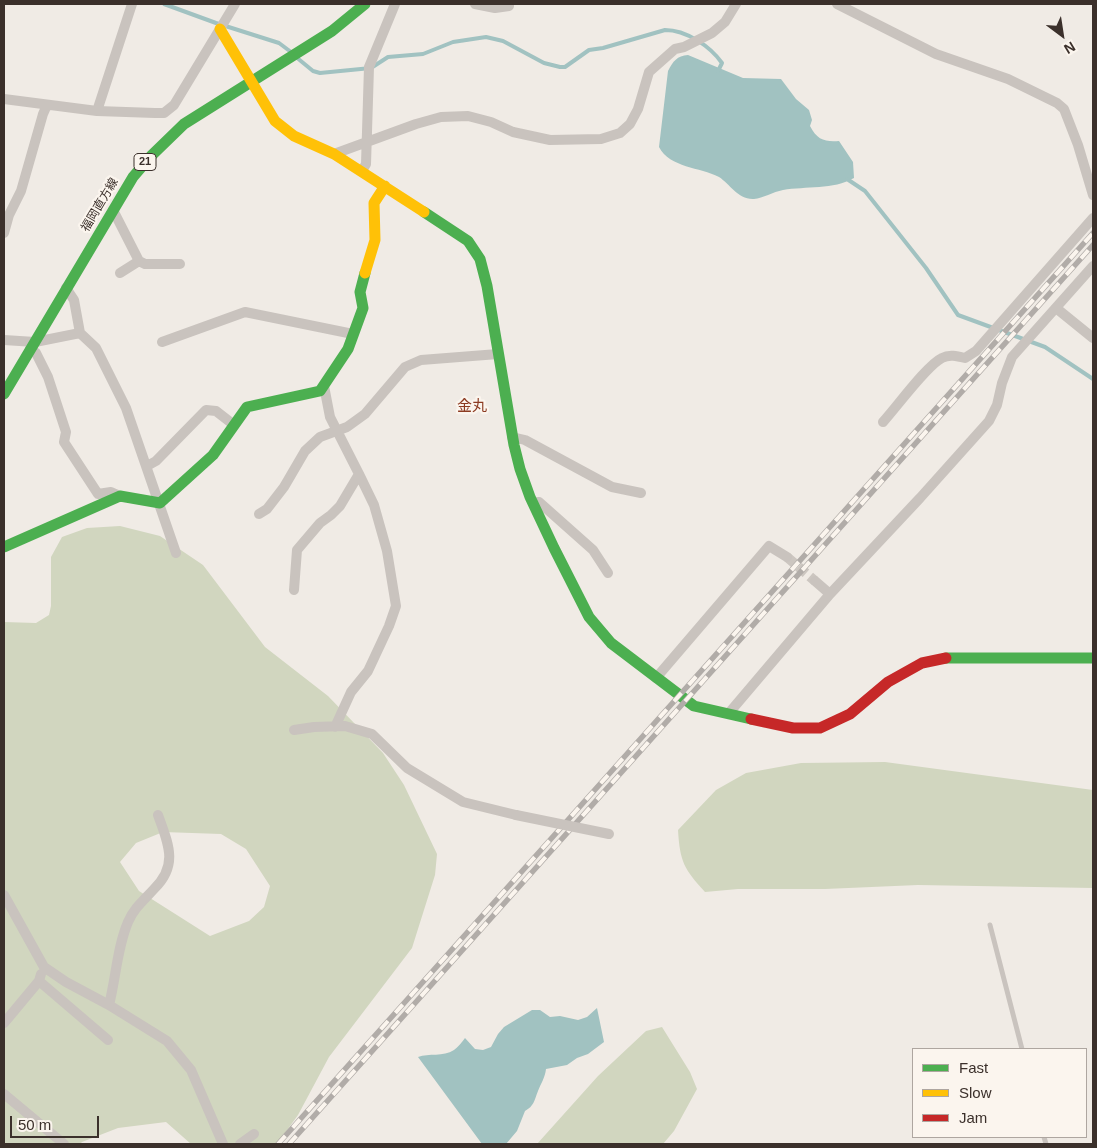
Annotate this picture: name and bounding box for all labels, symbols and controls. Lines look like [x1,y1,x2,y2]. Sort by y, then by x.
north arrow [1037,10,1087,60]
text: N [1061,38,1078,57]
road number: 21 [134,154,156,170]
street label: 福岡直方線 [78,176,122,234]
district label: 金丸 [457,398,487,416]
legend [912,1048,1087,1138]
text: Fast [959,1059,988,1076]
text: Slow [959,1084,992,1101]
scale bar [12,1106,101,1138]
text: Jam [959,1109,987,1126]
text: 50 m [18,1116,51,1133]

